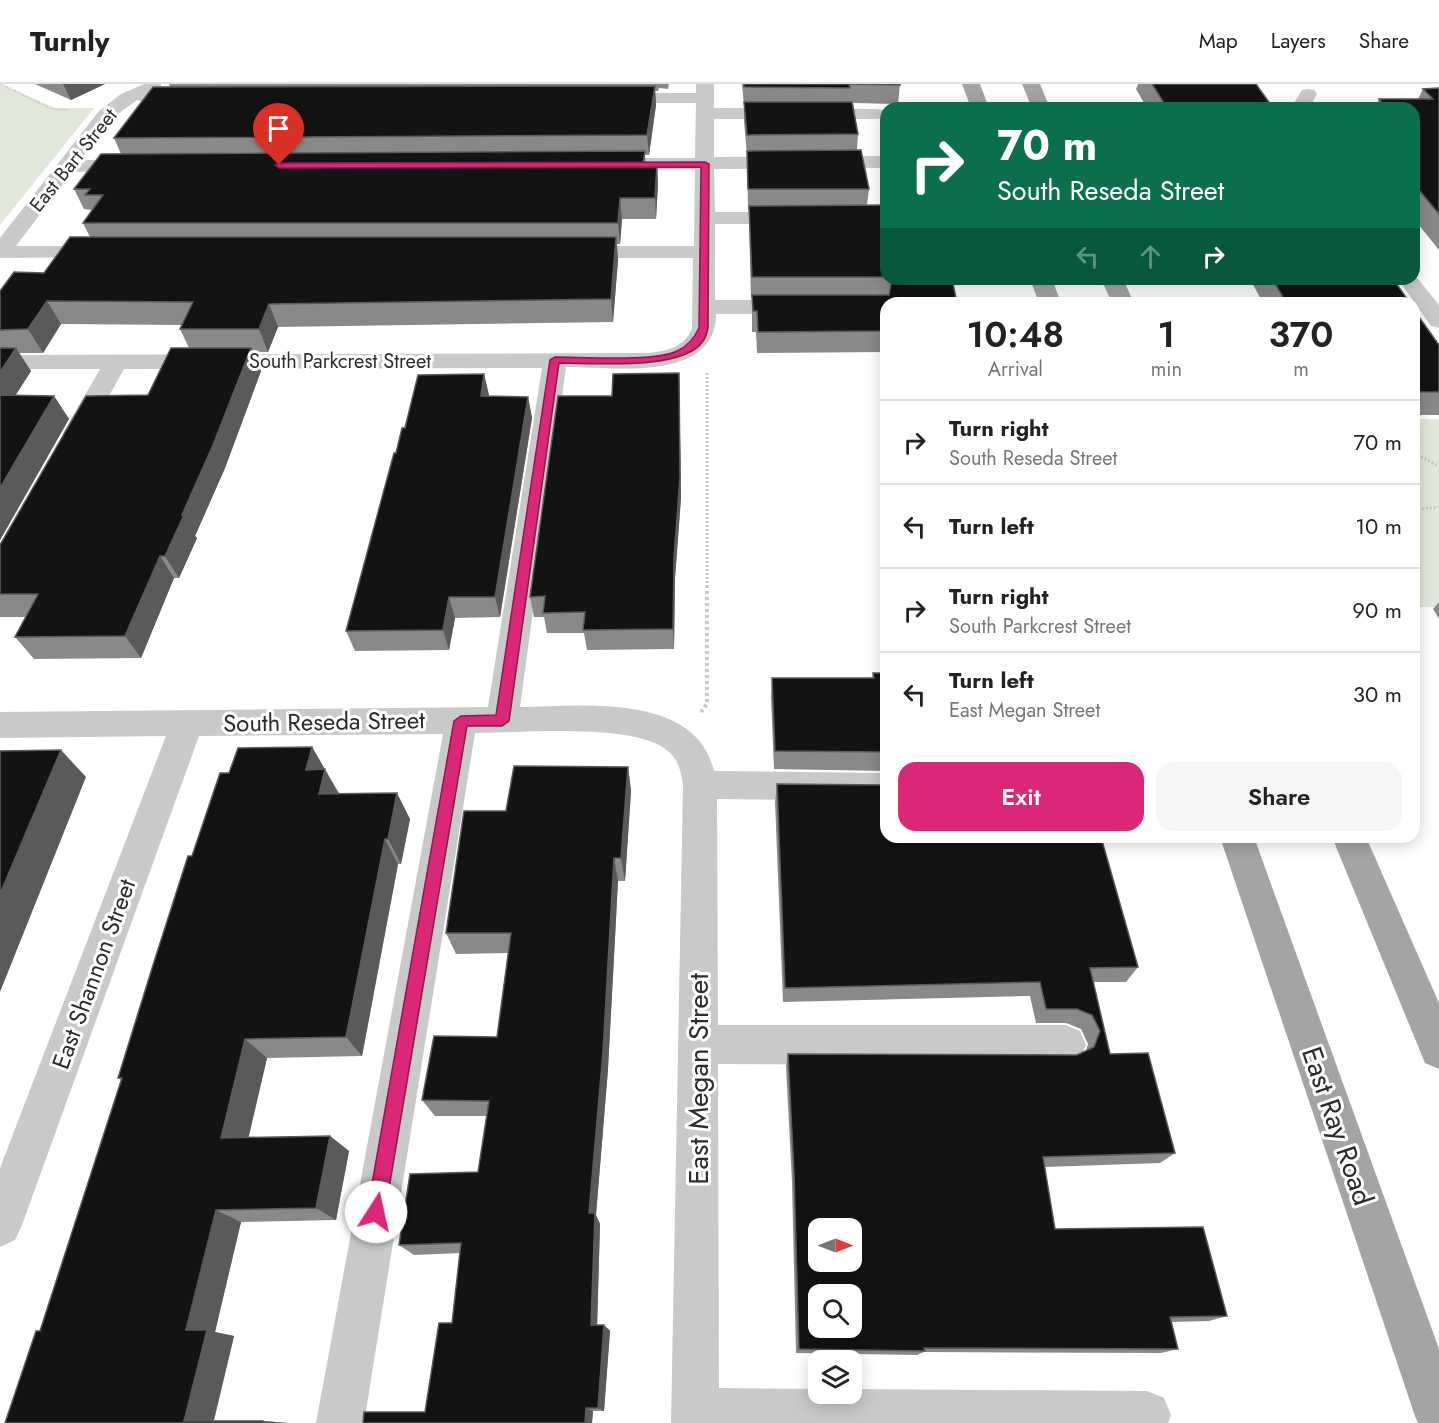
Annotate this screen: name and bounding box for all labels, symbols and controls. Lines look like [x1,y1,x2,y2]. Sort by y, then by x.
text: Turnly [30,21,109,62]
text: Map [1199,26,1238,56]
text: Layers [1271,26,1326,56]
text: Share [1359,26,1409,56]
street label: East Bart Street [23,102,124,218]
pin [253,103,304,165]
icon: arrive [262,112,295,145]
text: 70 m [997,115,1097,176]
icon: right [898,126,976,204]
text: South Reseda Street [997,171,1224,210]
icon: left [1071,240,1104,273]
icon: ahead [1134,240,1167,273]
icon: right [1197,240,1230,273]
text: 10:48 [967,308,1064,360]
text: 1 [1158,308,1175,360]
text: 370 [1269,308,1333,360]
street label: South Parkcrest Street [249,347,431,376]
text: Arrival [988,355,1043,384]
text: min [1151,355,1182,384]
text: m [1293,355,1309,384]
text: Turn right [949,412,1049,444]
icon: right [898,426,931,459]
text: 70 m [1353,426,1402,458]
text: South Reseda Street [949,444,1117,473]
icon: left [898,510,931,543]
text: Turn left [949,510,1034,542]
text: 10 m [1355,510,1402,542]
text: Turn right [949,580,1049,612]
icon: right [898,594,931,627]
text: 90 m [1352,594,1402,626]
text: South Parkcrest Street [949,612,1131,641]
text: Turn left [949,664,1034,696]
icon: left [898,678,931,711]
text: 30 m [1353,678,1402,710]
text: East Megan Street [949,696,1100,725]
street label: South Reseda Street [223,702,425,741]
button: Exit [898,762,1144,831]
button: Share [1156,762,1402,831]
street label: East Shannon Street [43,874,144,1074]
street label: East Megan Street [678,973,719,1185]
street label: East Ray Road [1291,1041,1384,1211]
position arrow [344,1180,408,1244]
north arrow [808,1218,862,1272]
map controls [808,1218,862,1404]
button: search [808,1284,862,1338]
button: layers [808,1350,862,1404]

